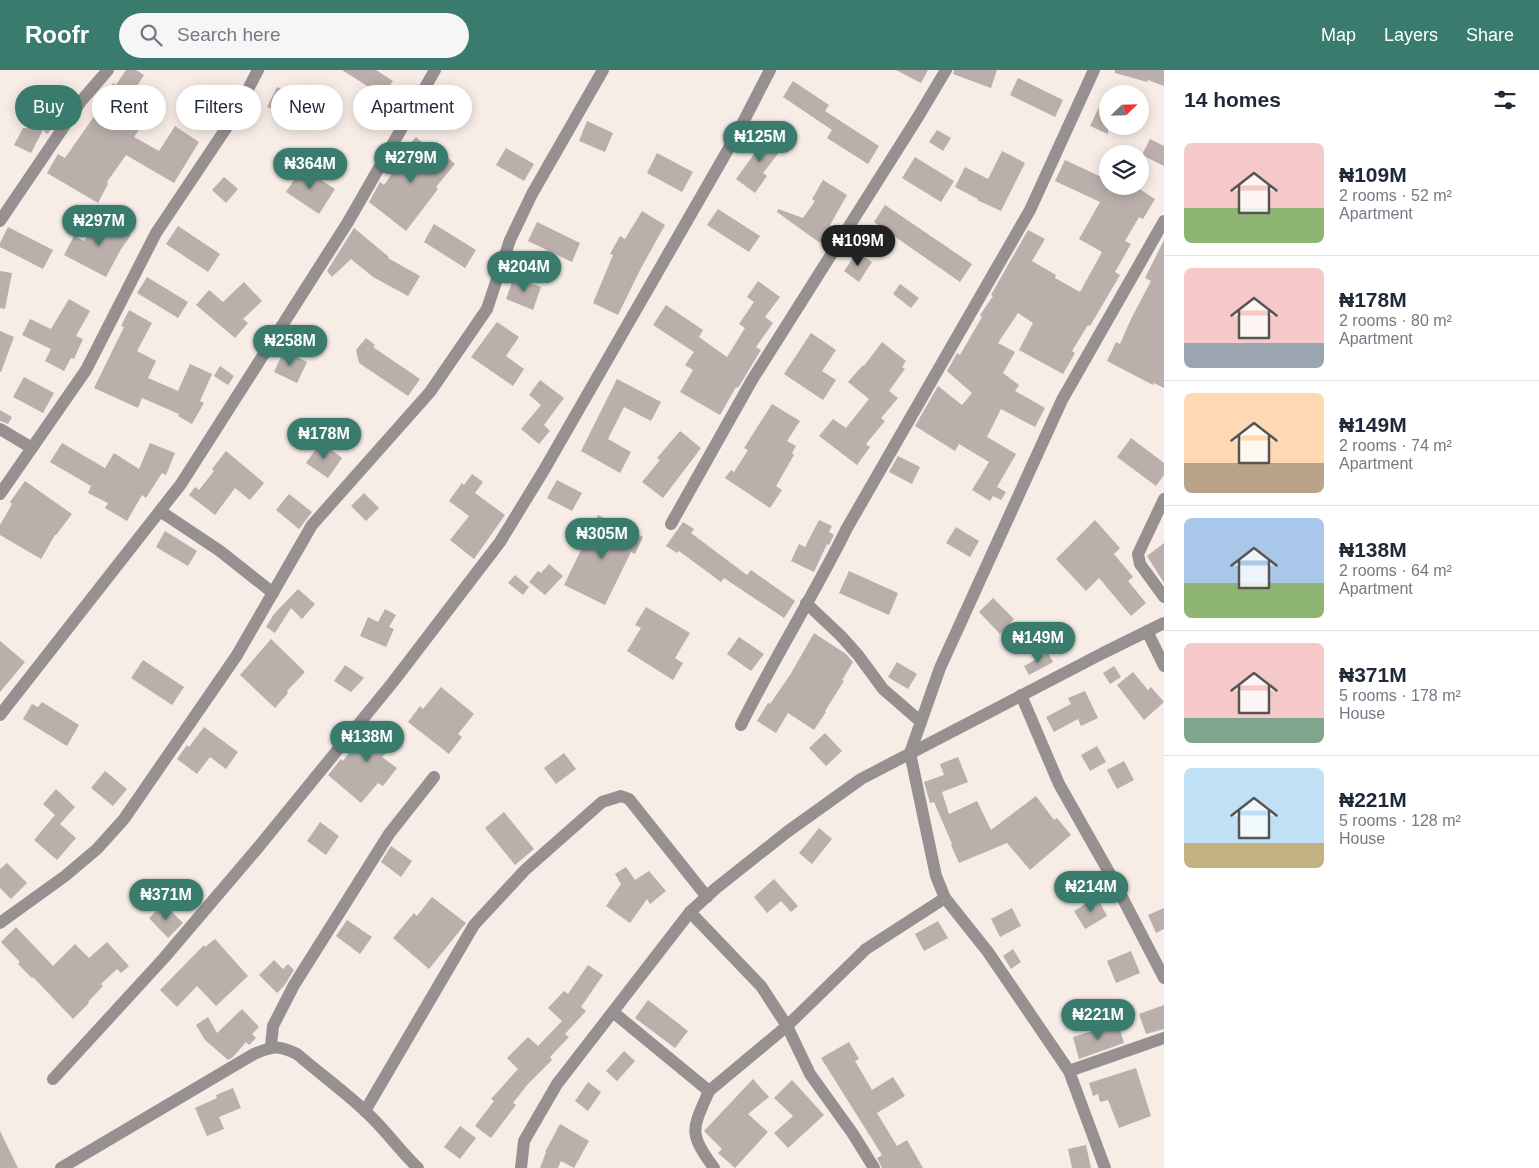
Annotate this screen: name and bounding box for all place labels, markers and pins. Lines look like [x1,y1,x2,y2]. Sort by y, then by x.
pin: ₦125M [725,121,795,163]
pin: ₦279M [376,142,446,184]
pin: ₦364M [275,148,345,190]
pin: ₦297M [64,204,134,247]
pin: ₦109M [823,224,893,267]
pin: ₦204M [489,250,559,293]
pin: ₦258M [255,324,325,367]
pin: ₦178M [289,418,359,460]
pin: ₦305M [567,518,637,560]
pin: ₦149M [1003,622,1073,664]
pin: ₦138M [332,720,402,763]
pin: ₦214M [1056,870,1126,913]
pin: ₦371M [131,878,201,921]
pin: ₦221M [1063,998,1133,1041]

